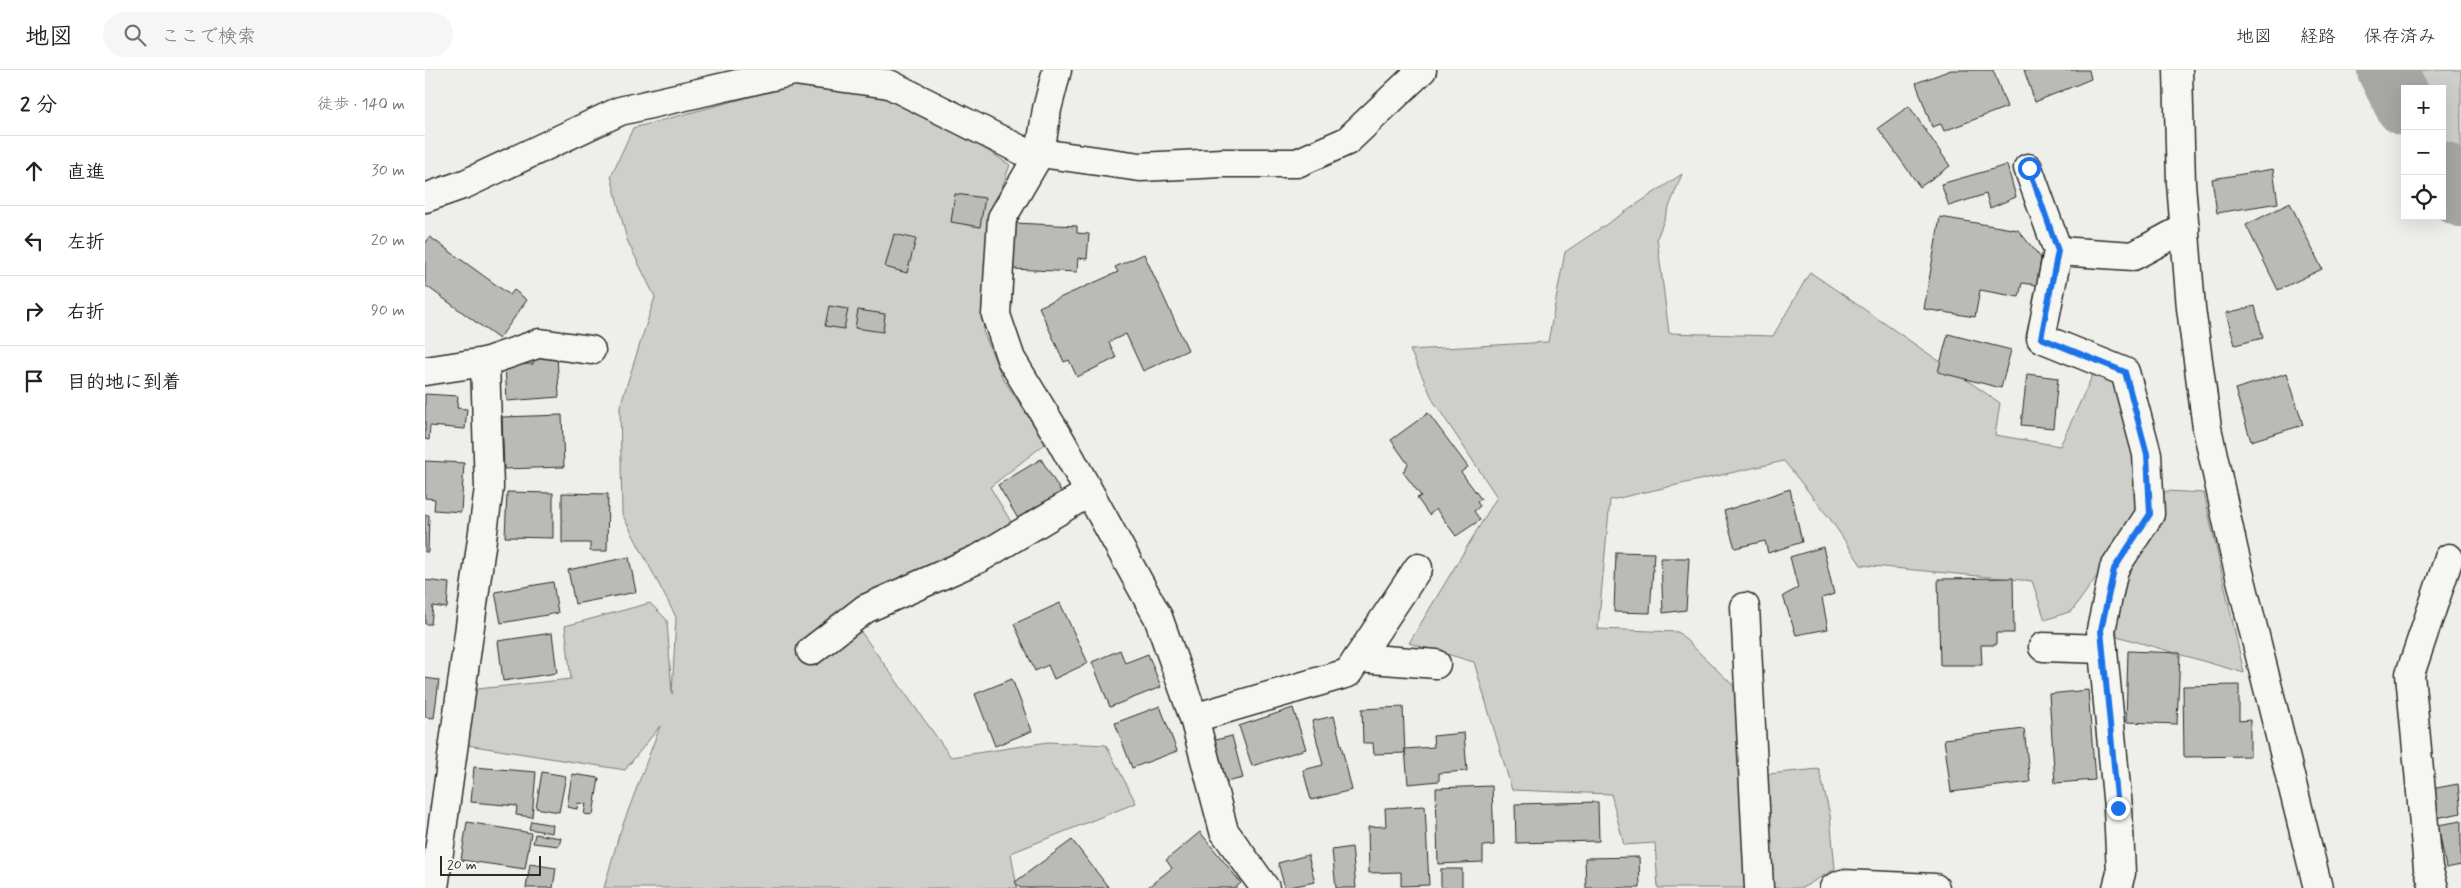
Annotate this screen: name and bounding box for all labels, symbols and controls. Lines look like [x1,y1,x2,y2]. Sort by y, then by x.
search box [103,12,453,57]
icon: search [121,21,149,49]
text: 地図 [25,22,73,53]
text: ここで検索 [161,24,256,49]
text: 地図 [2236,25,2272,49]
text: 経路 [2300,25,2336,49]
text: 保存済み [2364,25,2436,49]
map controls [2401,85,2446,220]
button: + [2401,85,2446,130]
text: 2 分 [20,91,57,119]
text: 徒歩 · 140 m [317,94,405,115]
button: − [2401,130,2446,175]
icon: ahead [20,157,48,185]
route start [2018,157,2041,180]
text: 直進 [67,160,105,185]
text: 30 m [372,160,405,181]
button: locate [2401,175,2446,220]
icon: left [20,227,48,255]
text: 左折 [67,230,105,255]
text: 20 m [371,230,405,251]
icon: right [20,297,48,325]
text: 右折 [67,300,105,325]
text: 90 m [371,300,405,321]
icon: arrive [20,367,48,395]
text: 目的地に到着 [67,370,181,395]
route end [2107,797,2130,820]
scale bar [440,853,541,876]
text: 20 m [447,856,477,874]

